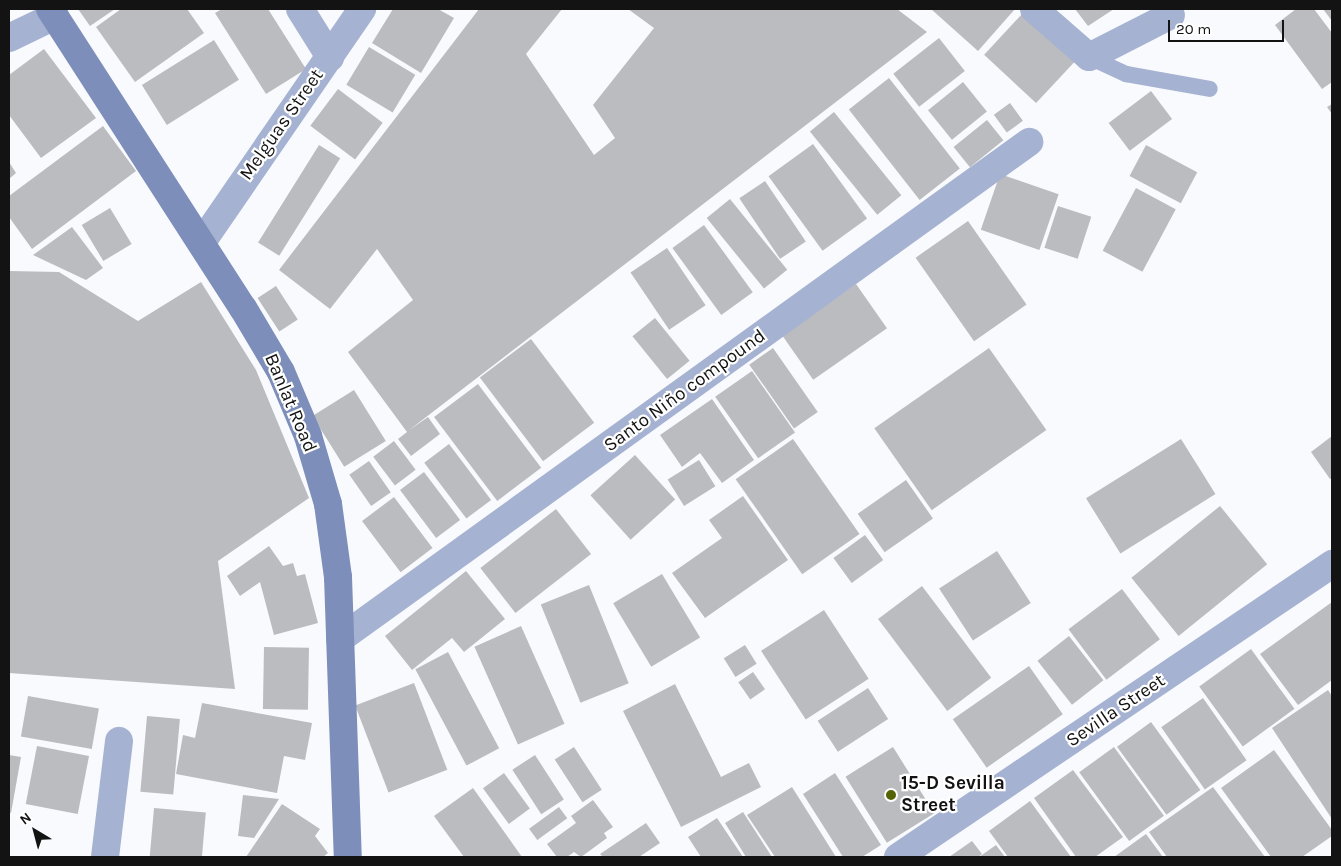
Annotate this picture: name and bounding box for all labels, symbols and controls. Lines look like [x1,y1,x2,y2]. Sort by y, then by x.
scale bar [1171,10,1287,42]
text: 20 m [1176,20,1211,38]
street label: Melguas Street [235,65,329,185]
street label: Santo Niño compound [600,325,770,457]
street label: Banlat Road [259,350,321,456]
street label: Sevilla Street [1062,670,1170,752]
place label: 15-D Sevilla Street [901,773,1005,817]
marker: 15-D Sevilla Street [885,789,897,801]
north arrow [10,806,60,856]
text: N [17,809,35,828]

